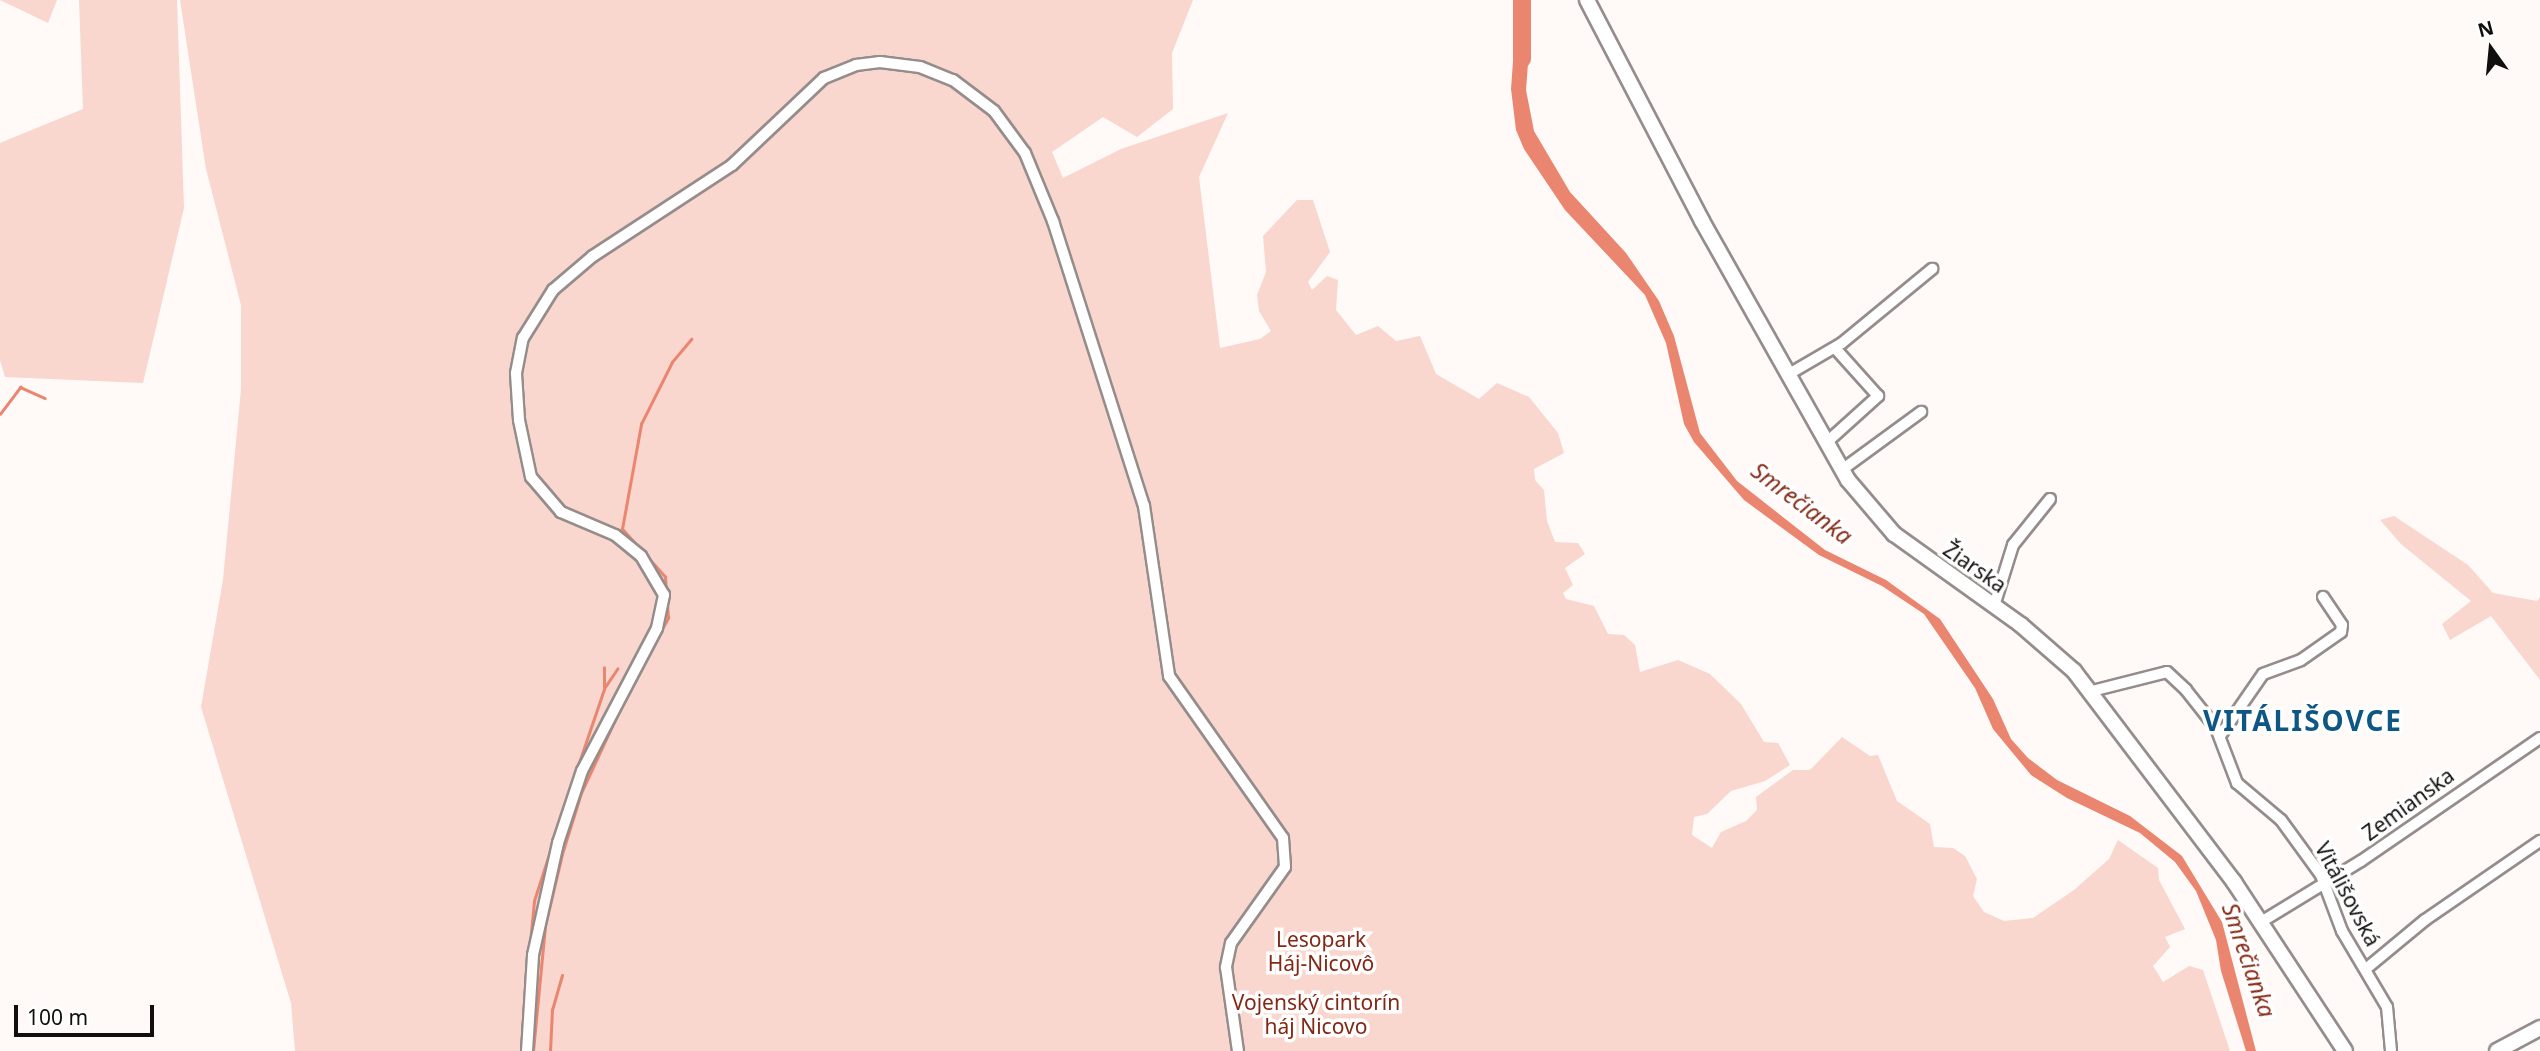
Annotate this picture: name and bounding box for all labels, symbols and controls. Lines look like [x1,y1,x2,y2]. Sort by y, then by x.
north arrow [2456,14,2526,84]
text: N [2475,14,2496,43]
water label: Smrečianka [1746,456,1858,550]
street label: Žiarska [1939,536,2011,598]
district label: VITÁLIŠOVCE [2204,703,2402,737]
street label: Zemianska [2357,762,2459,846]
street label: Vitálišovská [2310,838,2386,950]
water label: Smrečianka [2217,899,2281,1021]
park label: Lesopark Háj-Nicovô [1268,926,1374,976]
park label: Vojenský cintorín háj Nicovo [1232,989,1400,1039]
scale bar [18,992,158,1036]
text: 100 m [27,1003,88,1031]

